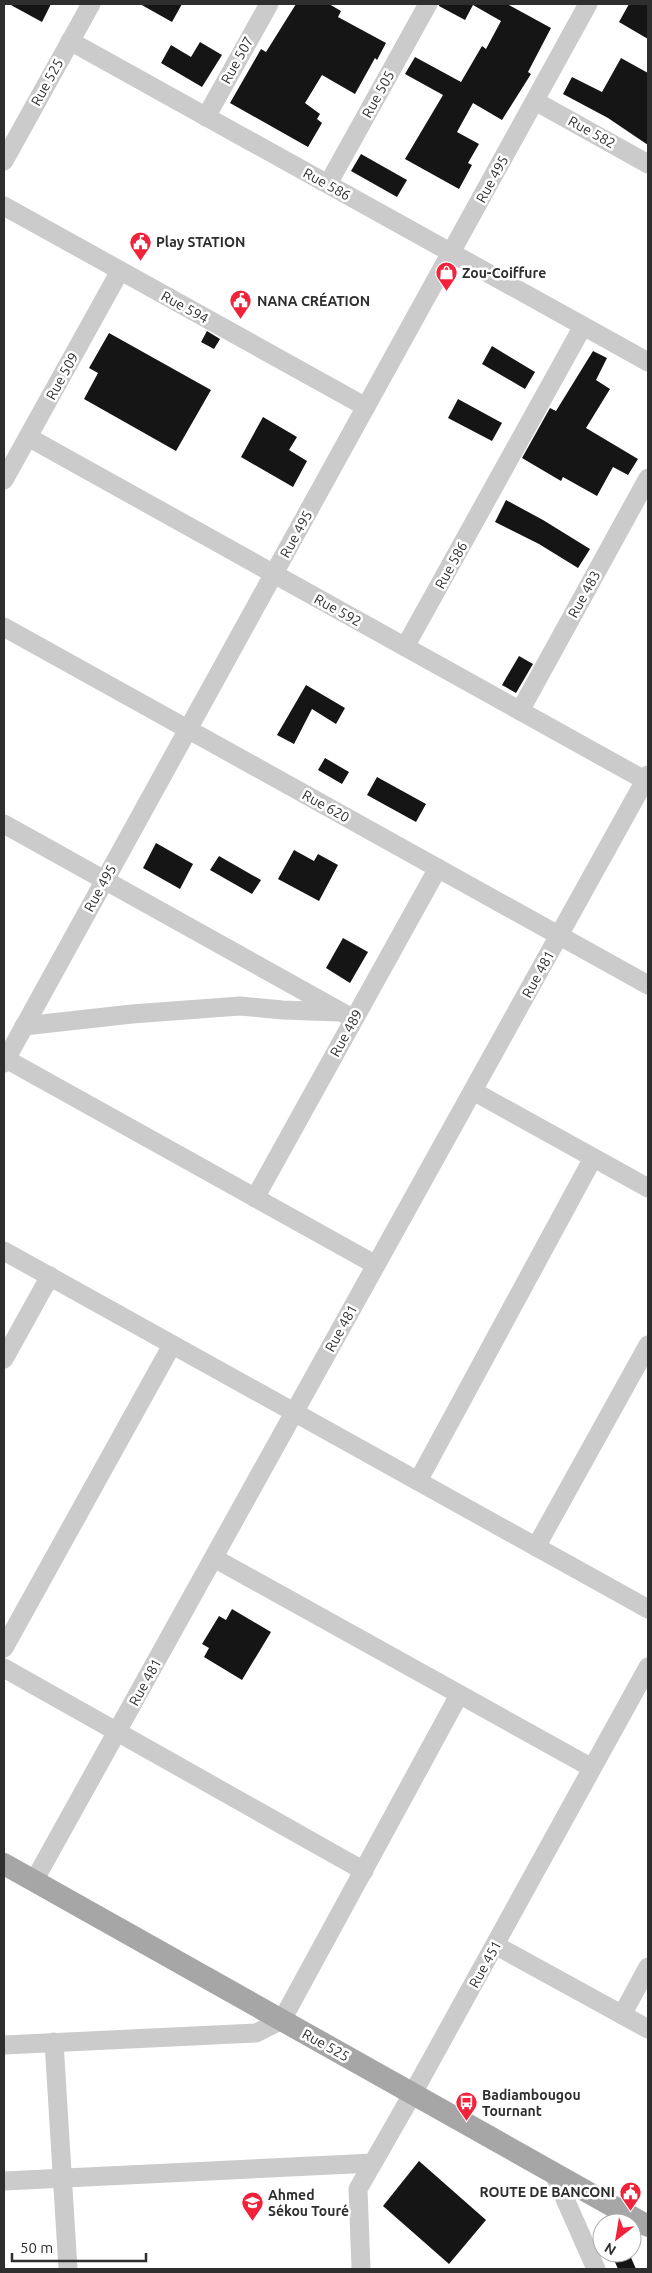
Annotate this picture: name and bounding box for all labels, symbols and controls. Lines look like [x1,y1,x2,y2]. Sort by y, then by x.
street label: Rue 507 [218,34,256,86]
street label: Rue 525 [28,56,66,108]
street label: Rue 505 [359,68,397,120]
street label: Rue 582 [566,113,618,151]
street label: Rue 495 [473,153,511,205]
street label: Rue 586 [301,165,353,203]
public building icon: Play STATION [128,230,152,261]
place label: Play STATION [156,234,245,250]
shop icon: Zou-Coiffure [434,261,458,292]
place label: Zou-Coiffure [462,265,546,281]
street label: Rue 594 [159,288,211,326]
public building icon: NANA CRÉATION [229,289,253,320]
place label: NANA CRÉATION [257,292,370,309]
street label: Rue 509 [43,350,81,402]
street label: Rue 495 [277,508,315,560]
street label: Rue 586 [432,539,470,591]
street label: Rue 483 [565,568,603,620]
street label: Rue 592 [312,591,364,629]
street label: Rue 620 [300,787,352,825]
street label: Rue 495 [81,862,119,914]
street label: Rue 481 [519,948,557,1000]
street label: Rue 489 [327,1007,365,1059]
street label: Rue 481 [322,1302,360,1354]
street label: Rue 481 [126,1656,164,1708]
street label: Rue 451 [466,1938,504,1990]
street label: Rue 525 [300,2026,352,2064]
place label: Badiambougou Tournant [482,2087,581,2119]
bus stop icon: Badiambougou Tournant [454,2091,478,2122]
public building icon: ROUTE DE BANCONI [619,2180,643,2211]
place label: ROUTE DE BANCONI [479,2184,615,2200]
place label: Ahmed Sékou Touré [268,2187,349,2219]
school or university icon: Ahmed Sékou Touré [240,2191,264,2222]
north arrow [592,2213,642,2263]
scale bar [12,2230,146,2262]
text: 50 m [20,2239,53,2256]
text: N [602,2240,619,2259]

